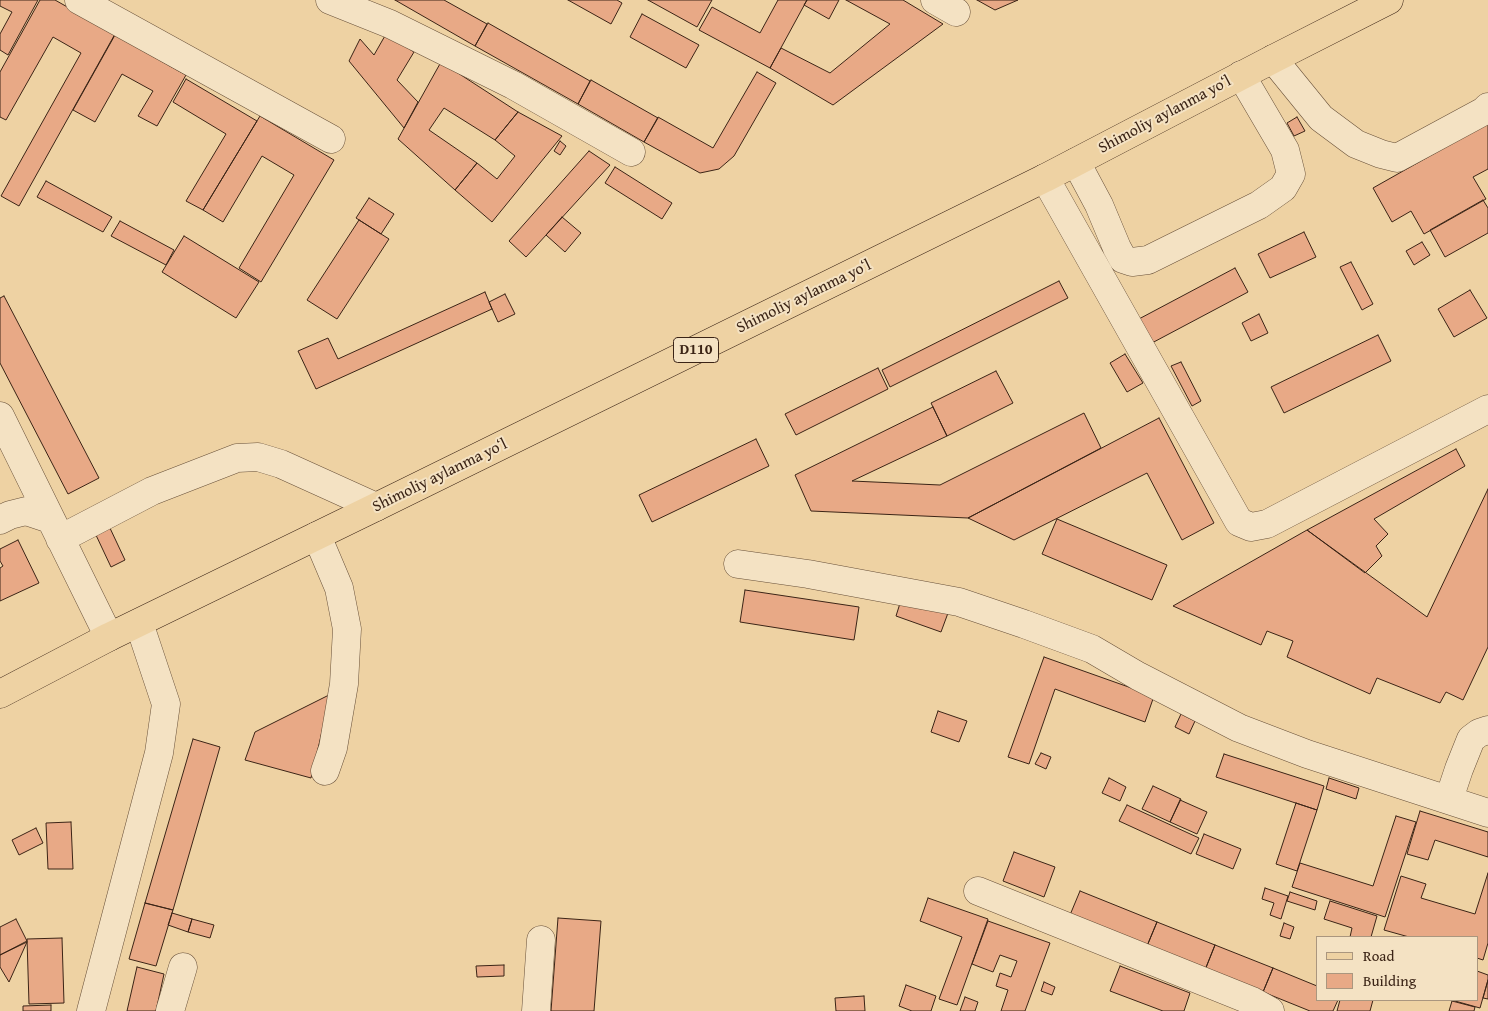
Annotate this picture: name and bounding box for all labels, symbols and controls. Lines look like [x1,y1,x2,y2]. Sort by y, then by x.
street label: Shimoliy aylanma yoʻl [1095,72,1235,158]
street label: Shimoliy aylanma yoʻl [733,256,875,338]
road number: D110 [674,338,718,362]
street label: Shimoliy aylanma yoʻl [369,435,511,517]
legend [1316,936,1478,1001]
text: Road [1363,945,1394,966]
text: Building [1363,970,1416,991]

